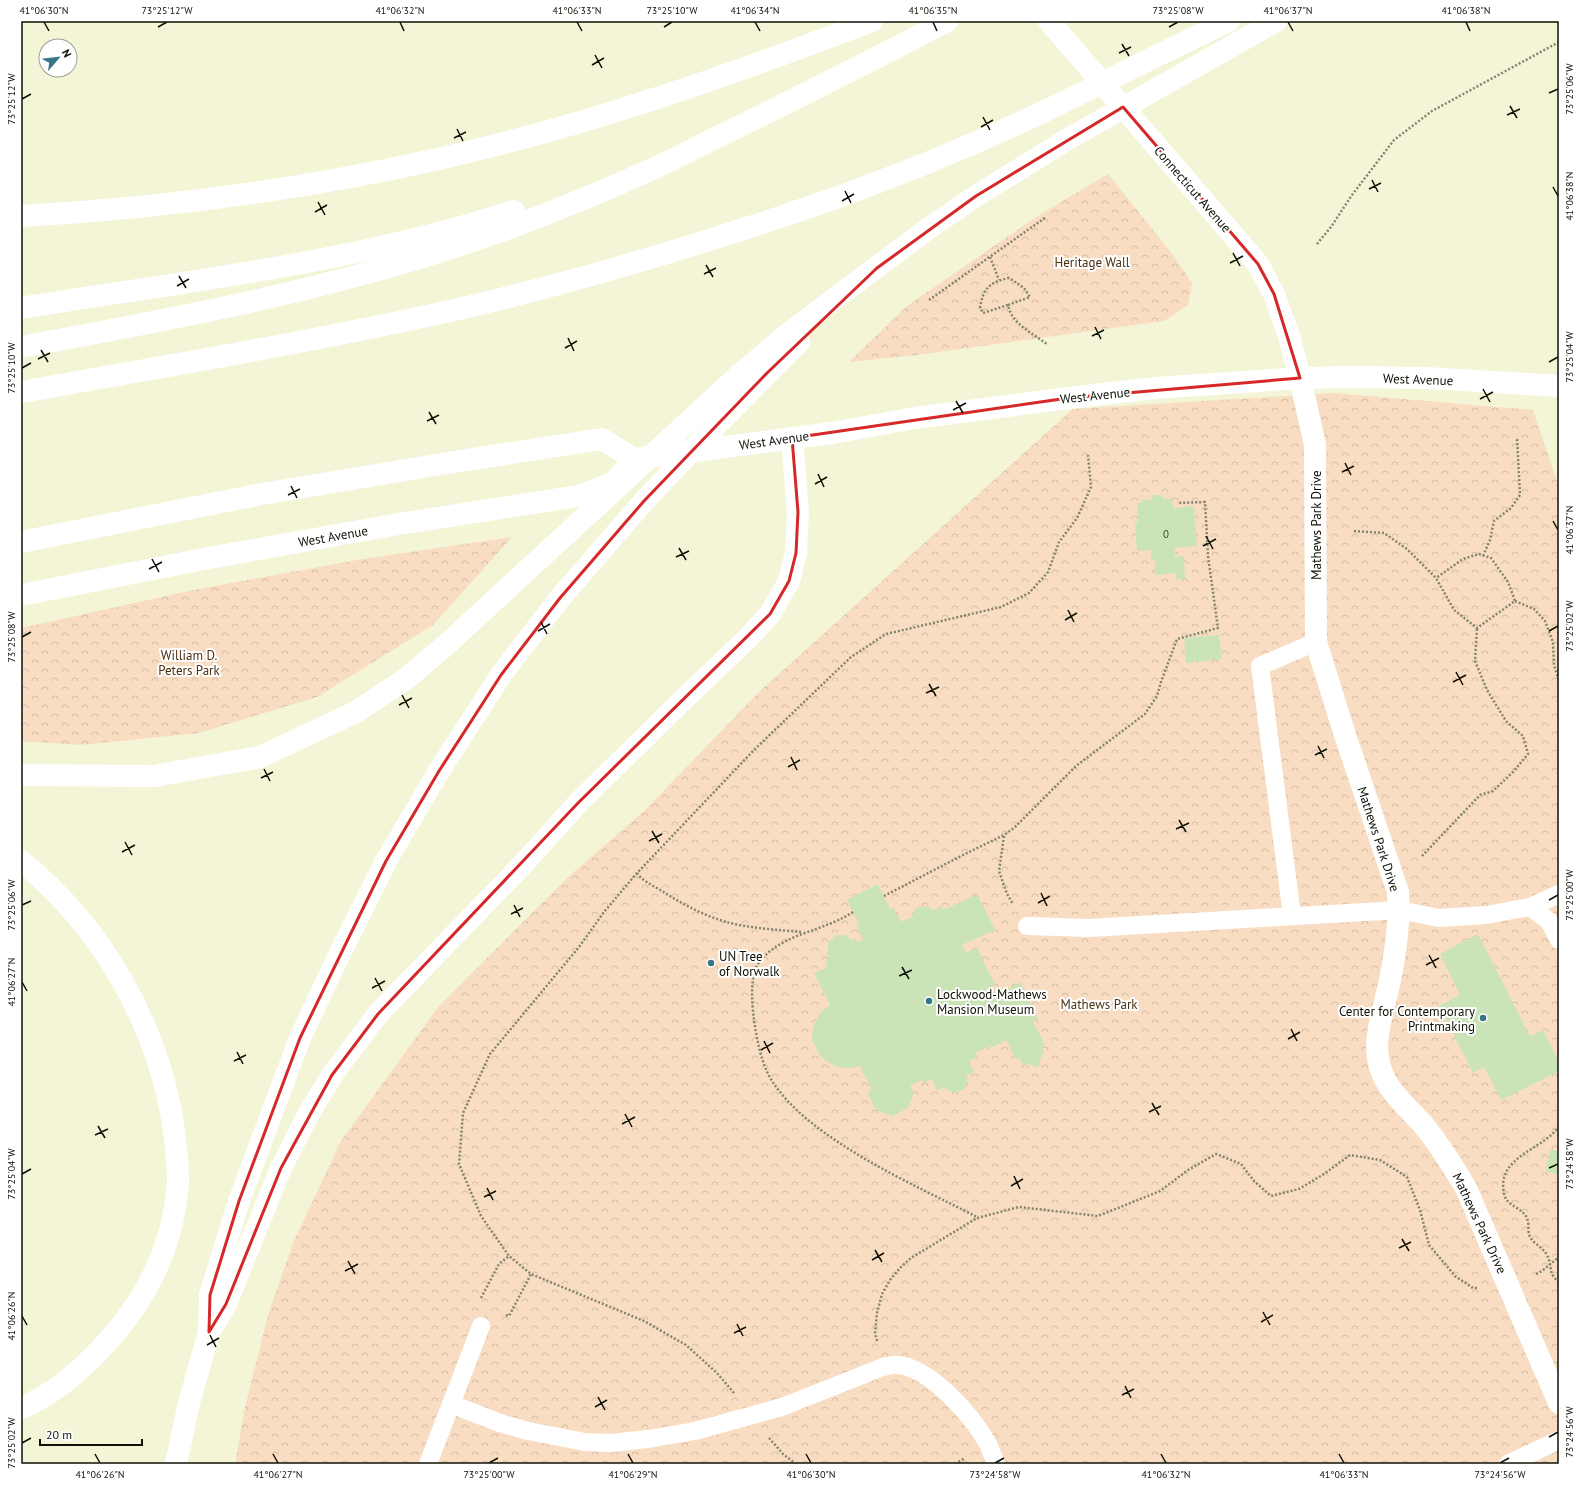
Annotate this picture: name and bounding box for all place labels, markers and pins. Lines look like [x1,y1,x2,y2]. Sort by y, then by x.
place label: UN Tree of Norwalk [719,948,780,980]
marker: UN Tree of Norwalk [706,958,716,968]
place label: Lockwood-Mathews Mansion Museum [937,986,1047,1018]
marker: Lockwood-Mathews Mansion Museum [924,996,934,1006]
place label: Center for Contemporary Printmaking [1339,1003,1475,1035]
marker: Center for Contemporary Printmaking [1478,1013,1488,1023]

